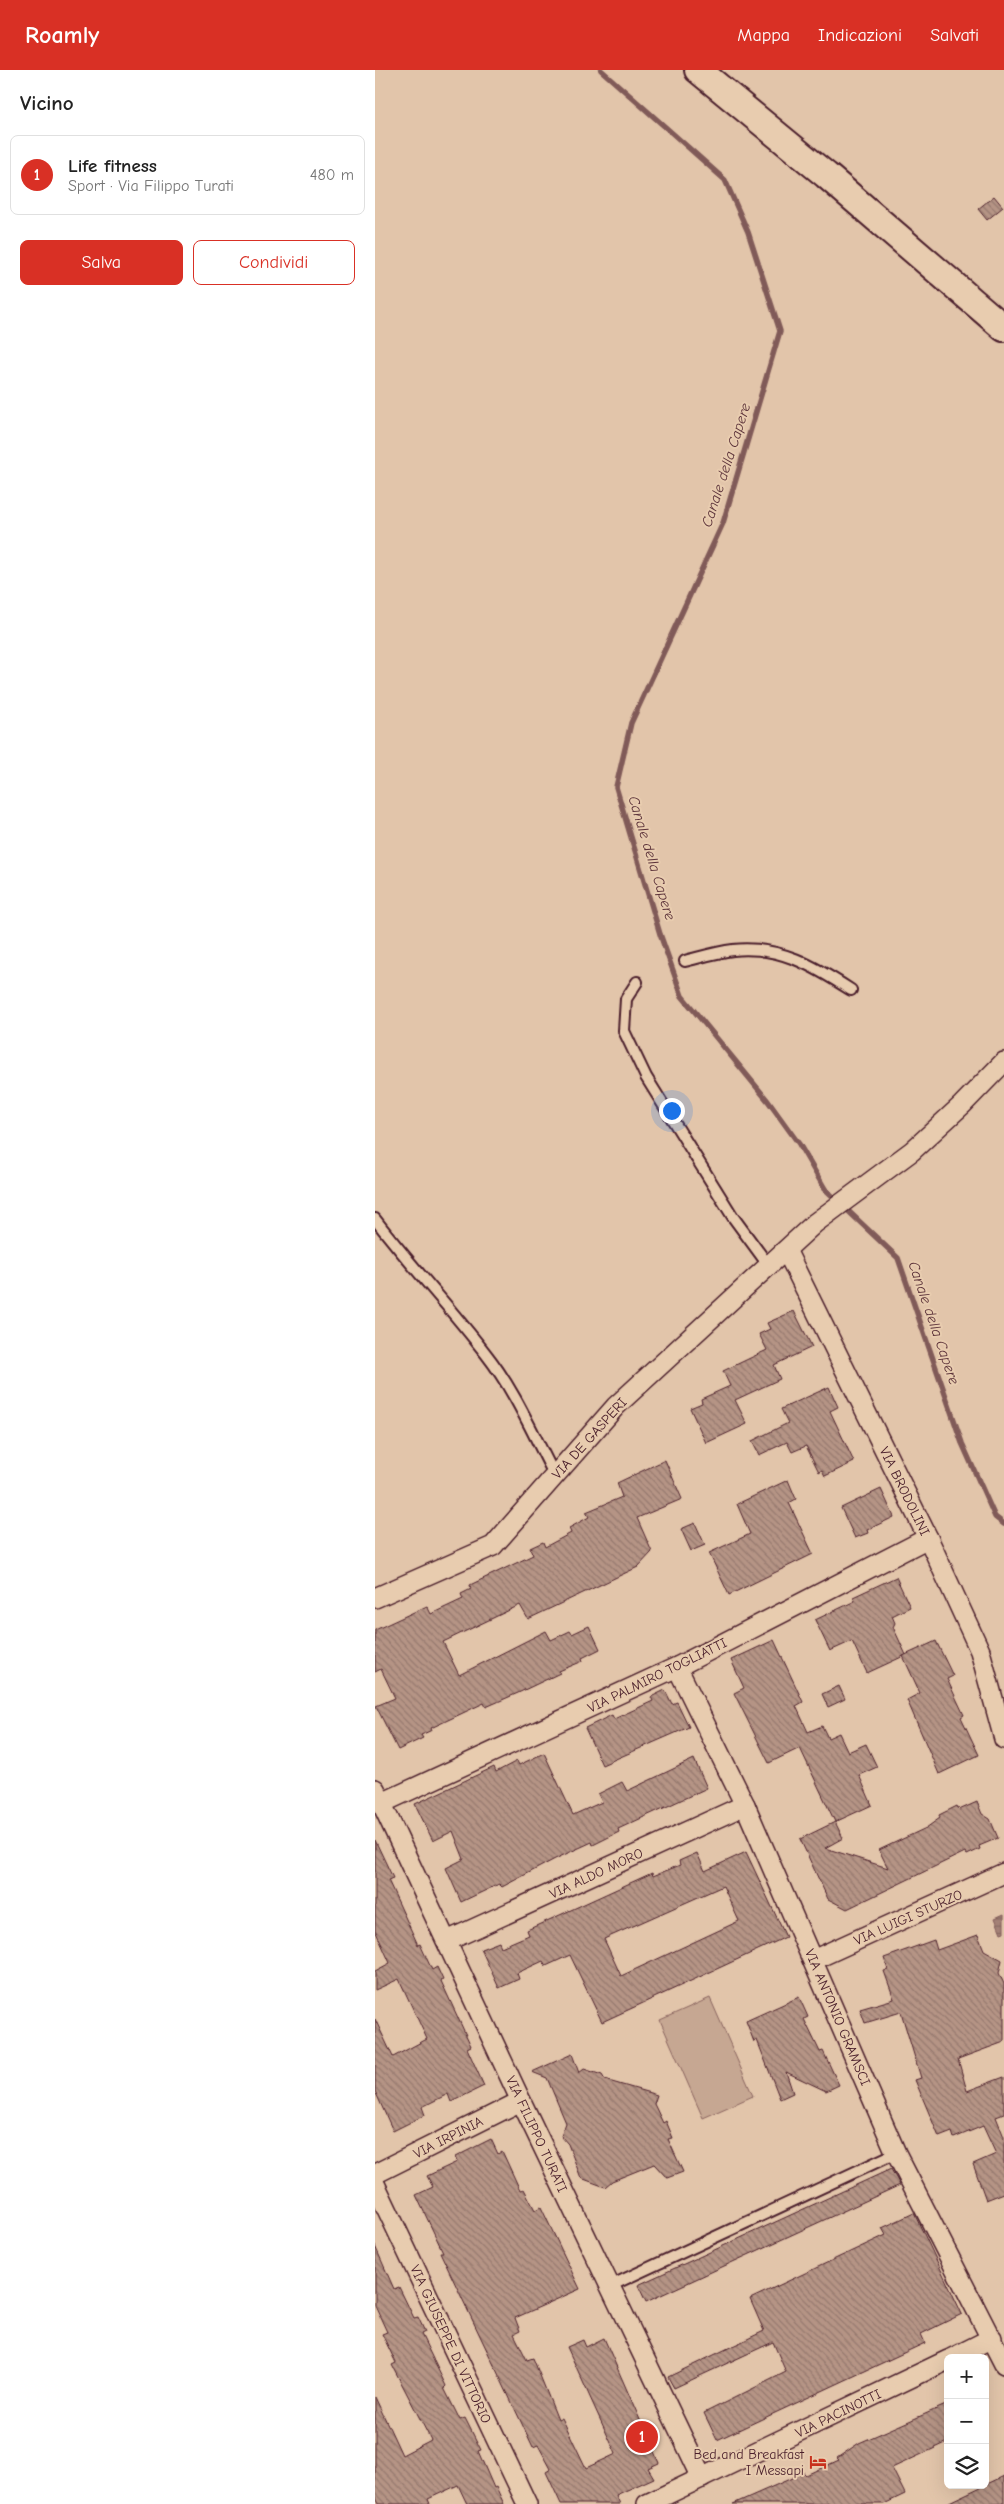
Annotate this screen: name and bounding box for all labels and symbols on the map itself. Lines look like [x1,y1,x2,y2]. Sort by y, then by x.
water label: Canale della Capere [697,400,755,529]
water label: Canale della Capere [625,794,680,923]
your location [659,1098,685,1124]
water label: Canale della Capere [904,1259,964,1387]
street label: VIA DE GASPERI [548,1394,630,1483]
street label: VIA BRODOLINI [876,1444,933,1538]
street label: VIA PALMIRO TOGLIATTI [585,1634,730,1717]
street label: VIA ALDO MORO [547,1844,646,1903]
street label: VIA LUIGI STURZO [851,1886,965,1949]
street label: VIA ANTONIO GRAMSCI [801,1946,874,2088]
street label: VIA FILIPPO TURATI [502,2073,571,2195]
street label: VIA IRPINIA [411,2113,486,2162]
street label: VIA GIUSEPPE DI VITTORIO [406,2262,495,2426]
street label: VIA PACINOTTI [793,2385,884,2442]
pin: 1 [626,2418,658,2456]
place label: Bed and Breakfast I Messapi [693,2446,805,2479]
hotel icon: Bed and Breakfast I Messapi [808,2452,828,2472]

